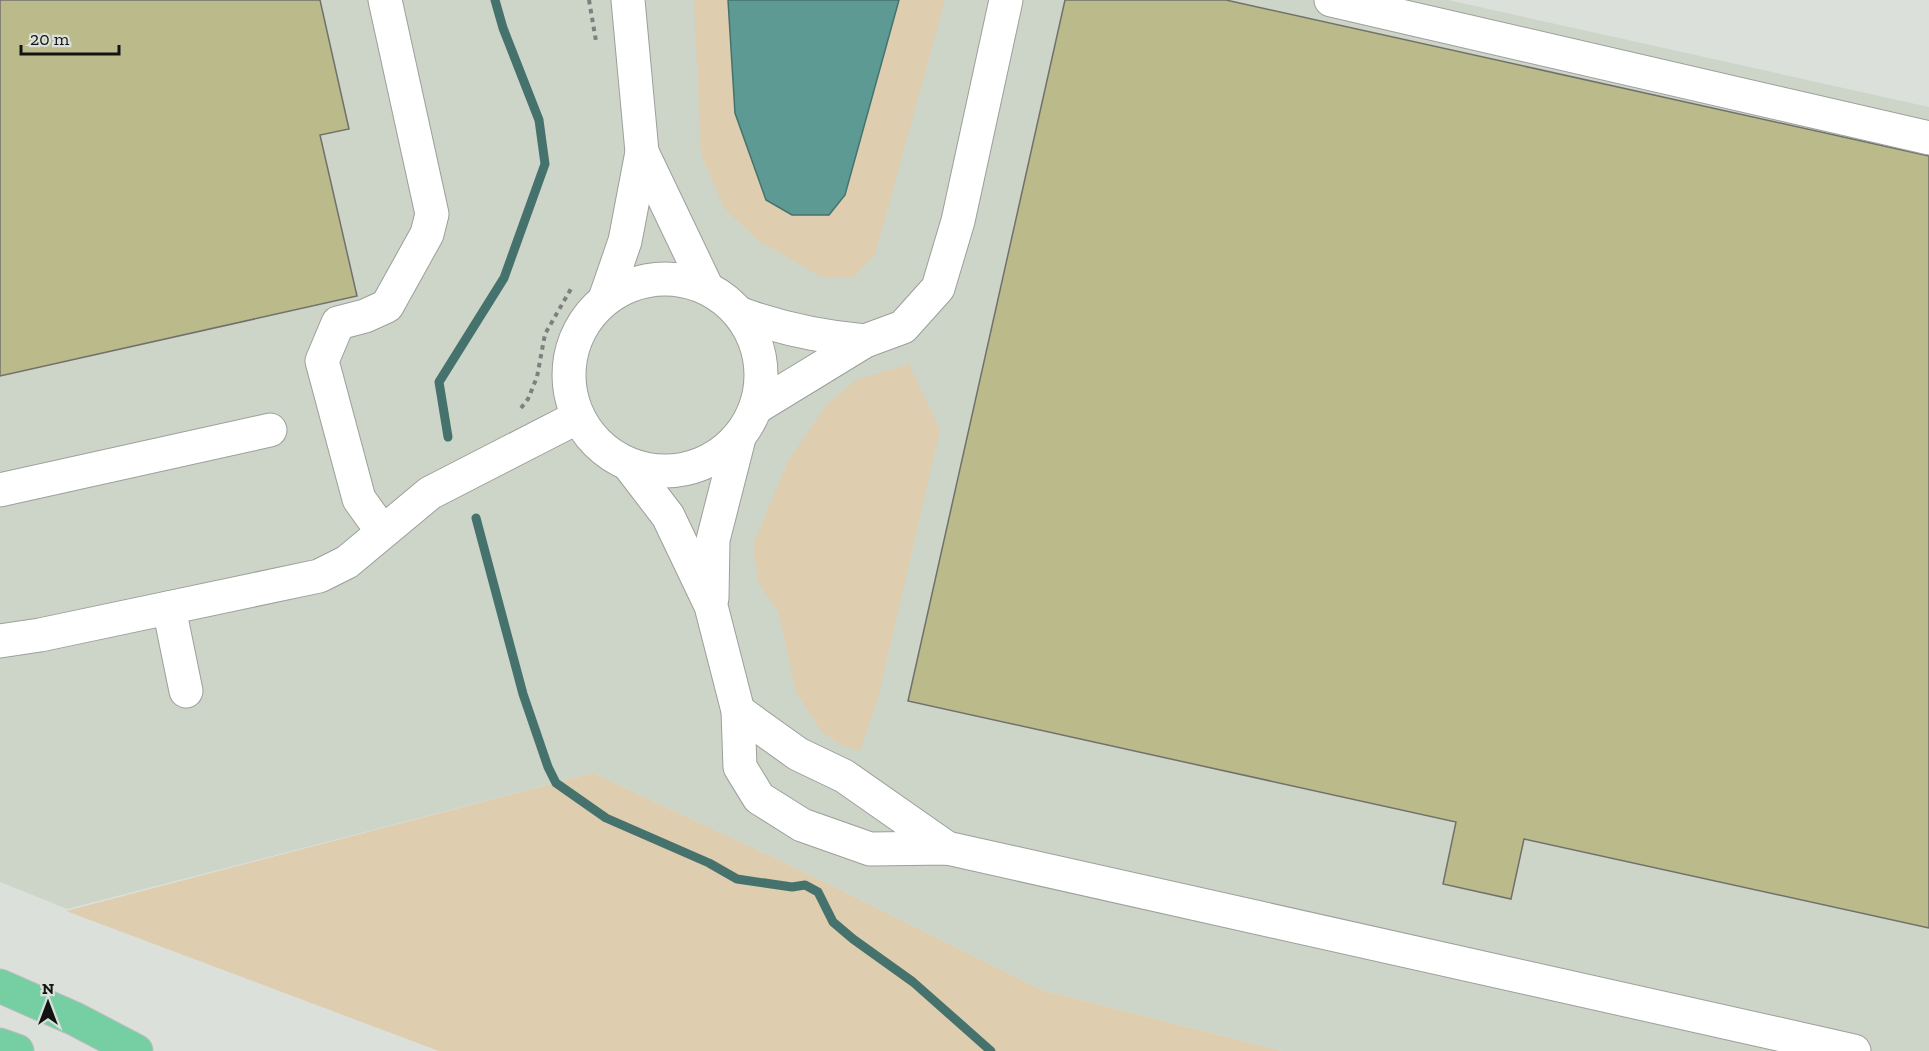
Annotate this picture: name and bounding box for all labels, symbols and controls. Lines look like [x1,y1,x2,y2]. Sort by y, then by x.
scale bar [21,18,118,56]
text: 20 m [30,28,70,50]
north arrow [18,973,78,1033]
text: N [42,979,54,998]

